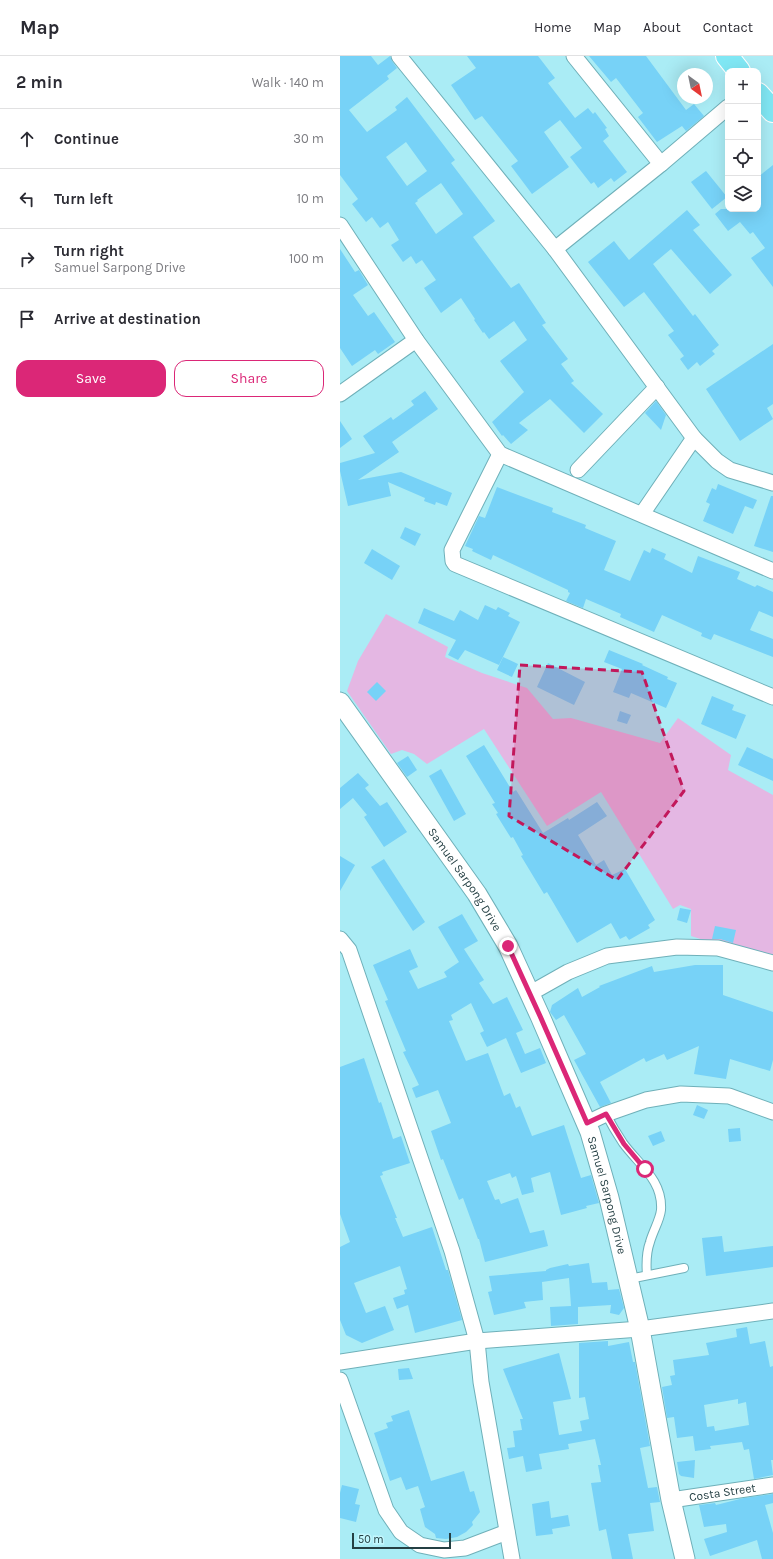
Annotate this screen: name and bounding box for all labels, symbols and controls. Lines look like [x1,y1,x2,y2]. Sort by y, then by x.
text: Map [20,17,59,39]
text: Home [534,19,571,36]
text: Map [593,19,621,36]
text: About [643,19,681,36]
text: Contact [703,19,753,36]
north arrow [677,68,713,104]
map controls [725,68,761,212]
button: + [725,68,761,104]
text: 2 min [16,72,63,92]
text: Walk · 140 m [252,75,324,90]
button: − [725,104,761,140]
icon: ahead [16,128,38,150]
text: Continue [54,130,119,148]
text: 30 m [293,131,324,146]
button: locate [725,140,761,176]
button: layers [725,176,761,212]
icon: left [16,188,38,210]
text: Turn left [54,190,113,208]
text: 10 m [297,191,324,206]
text: Turn right [54,242,124,260]
icon: right [16,248,38,270]
text: 100 m [289,251,324,266]
text: Samuel Sarpong Drive [54,260,186,275]
icon: arrive [16,308,38,330]
text: Arrive at destination [54,310,201,328]
button: Save [16,360,166,397]
button: Share [174,360,324,397]
street label: Samuel Sarpong Drive [425,825,504,934]
route end [499,937,517,955]
street label: Samuel Sarpong Drive [585,1134,629,1255]
route start [636,1160,654,1178]
street label: Costa Street [688,1481,757,1504]
scale bar [352,1531,451,1550]
text: 50 m [358,1533,384,1546]

